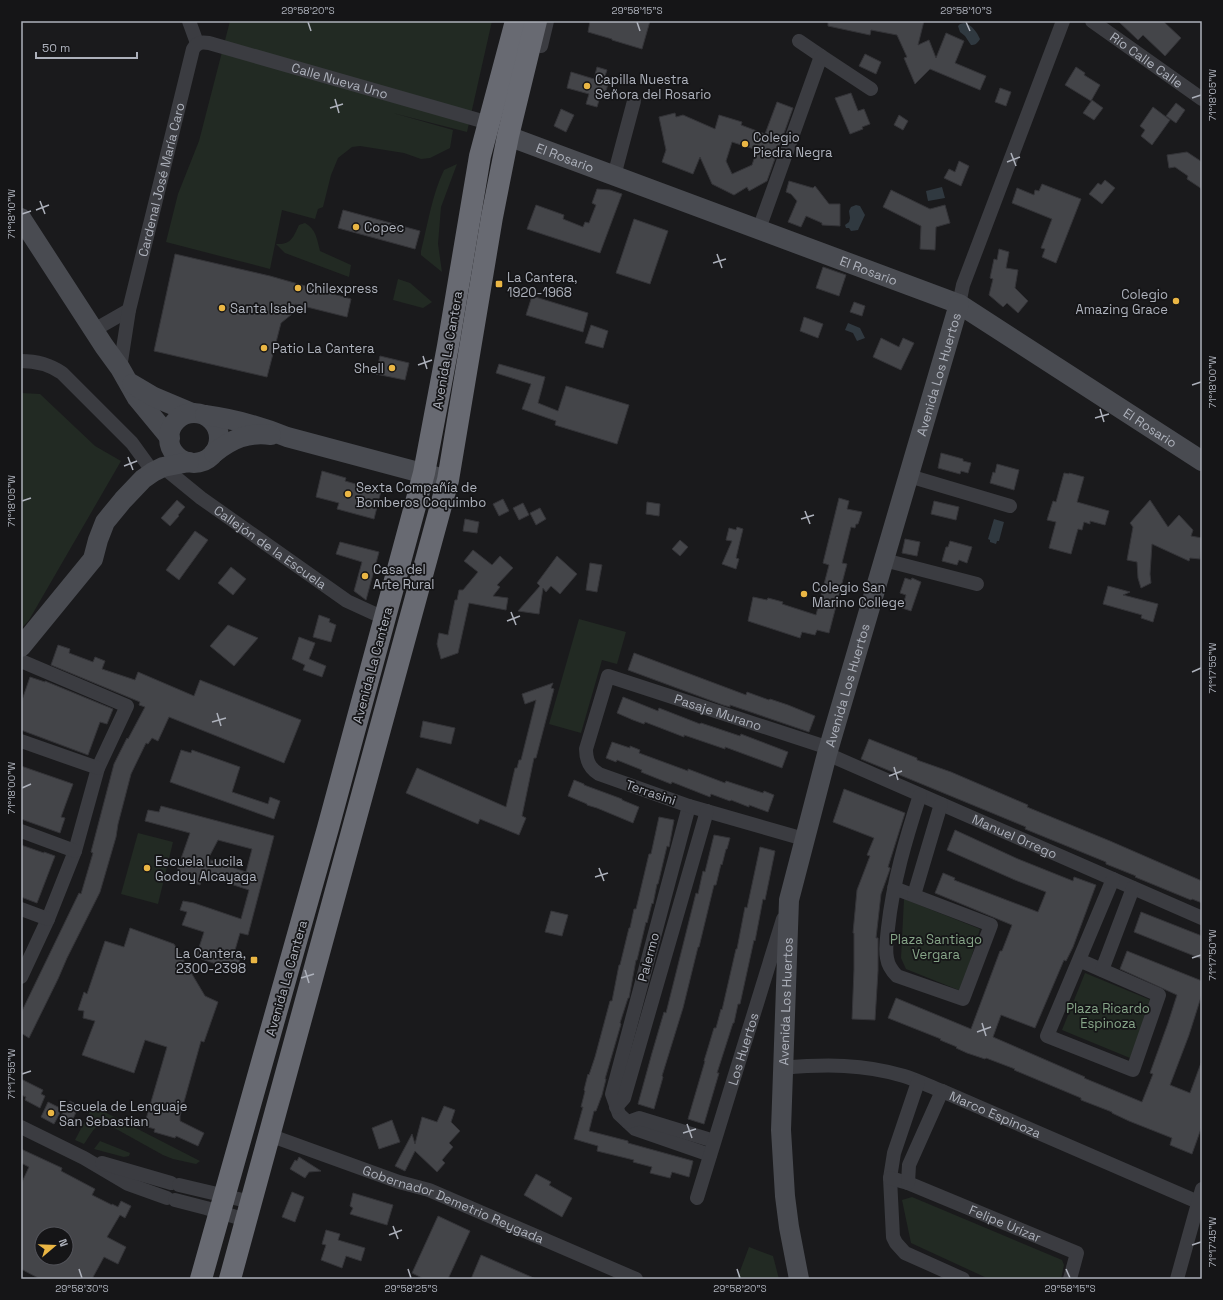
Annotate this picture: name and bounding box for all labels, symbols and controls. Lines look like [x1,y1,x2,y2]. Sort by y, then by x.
text: 29°58'20"S [281,4,335,17]
text: 29°58'15"S [611,4,663,17]
text: 29°58'10"S [940,4,992,17]
street label: Río Calle Calle [1106,28,1186,92]
scale bar [36,34,137,60]
text: 50 m [42,40,70,56]
street label: Calle Nueva Uno [290,59,390,103]
text: 71°18'05"W [1206,69,1219,121]
place label: Capilla Nuestra Señora del Rosario [595,71,711,103]
marker: Capilla Nuestra Señora del Rosario [582,81,592,91]
street label: Cardenal José María Caro [134,101,189,259]
place label: Colegio Piedra Negra [753,129,833,161]
street label: El Rosario [534,139,596,176]
marker: Colegio Piedra Negra [740,139,750,149]
text: 71°18'10"W [5,189,18,239]
place label: Copec [364,219,404,236]
marker: Copec [351,222,361,232]
street label: El Rosario [837,252,900,289]
place label: La Cantera, 1920-1968 [507,269,577,301]
marker: La Cantera, 1920-1968 [494,279,504,289]
place label: Chilexpress [306,280,378,297]
marker: Chilexpress [293,283,303,293]
place label: Colegio Amazing Grace [1076,286,1168,318]
street label: Avenida La Cantera [429,289,466,411]
marker: Colegio Amazing Grace [1171,296,1181,306]
place label: Santa Isabel [230,300,307,317]
marker: Santa Isabel [217,303,227,313]
street label: Avenida Los Huertos [913,311,965,438]
place label: Patio La Cantera [272,340,375,357]
marker: Patio La Cantera [259,343,269,353]
text: 71°18'00"W [1206,356,1219,408]
place label: Shell [354,360,384,377]
marker: Shell [387,363,397,373]
street label: El Rosario [1120,404,1180,452]
text: 71°18'05"W [5,475,18,527]
place label: Sexta Compañía de Bomberos Coquimbo [356,479,486,511]
marker: Sexta Compañía de Bomberos Coquimbo [343,489,353,499]
street label: Callejón de la Escuela [210,502,330,593]
place label: Casa del Arte Rural [373,561,434,593]
marker: Casa del Arte Rural [360,571,370,581]
place label: Colegio San Marino College [812,579,905,611]
marker: Colegio San Marino College [799,589,809,599]
street label: Avenida La Cantera [349,605,396,725]
street label: Avenida Los Huertos [821,621,874,749]
text: 71°17'55"W [1206,642,1219,693]
street label: Pasaje Murano [672,690,764,735]
text: 71°18'00"W [5,762,18,814]
street label: Terrasini [623,776,678,809]
street label: Manuel Orrego [969,811,1060,863]
place label: Escuela Lucila Godoy Alcayaga [155,853,257,885]
marker: Escuela Lucila Godoy Alcayaga [142,863,152,873]
street label: Avenida La Cantera [262,918,311,1038]
text: 71°17'50"W [1206,929,1219,981]
street label: Palermo [634,931,663,984]
park label: Plaza Santiago Vergara [890,931,982,963]
street label: Avenida Los Huertos [775,937,797,1066]
place label: La Cantera, 2300-2398 [176,945,246,977]
marker: La Cantera, 2300-2398 [249,955,259,965]
park label: Plaza Ricardo Espinoza [1066,1000,1150,1032]
street label: Los Huertos [724,1011,763,1087]
text: 71°17'55"W [5,1048,18,1099]
street label: Marco Espinoza [947,1087,1044,1142]
place label: Escuela de Lenguaje San Sebastian [59,1098,187,1130]
marker: Escuela de Lenguaje San Sebastian [46,1108,56,1118]
street label: Gobernador Demetrio Reygada [360,1162,547,1248]
street label: Felipe Urízar [967,1201,1044,1246]
text: 71°17'45"W [1206,1216,1219,1267]
north arrow [34,1226,74,1266]
text: N [56,1237,71,1249]
text: 29°58'30"S [55,1282,109,1295]
text: 29°58'25"S [384,1282,438,1295]
text: 29°58'20"S [713,1282,767,1295]
text: 29°58'15"S [1044,1282,1096,1295]

